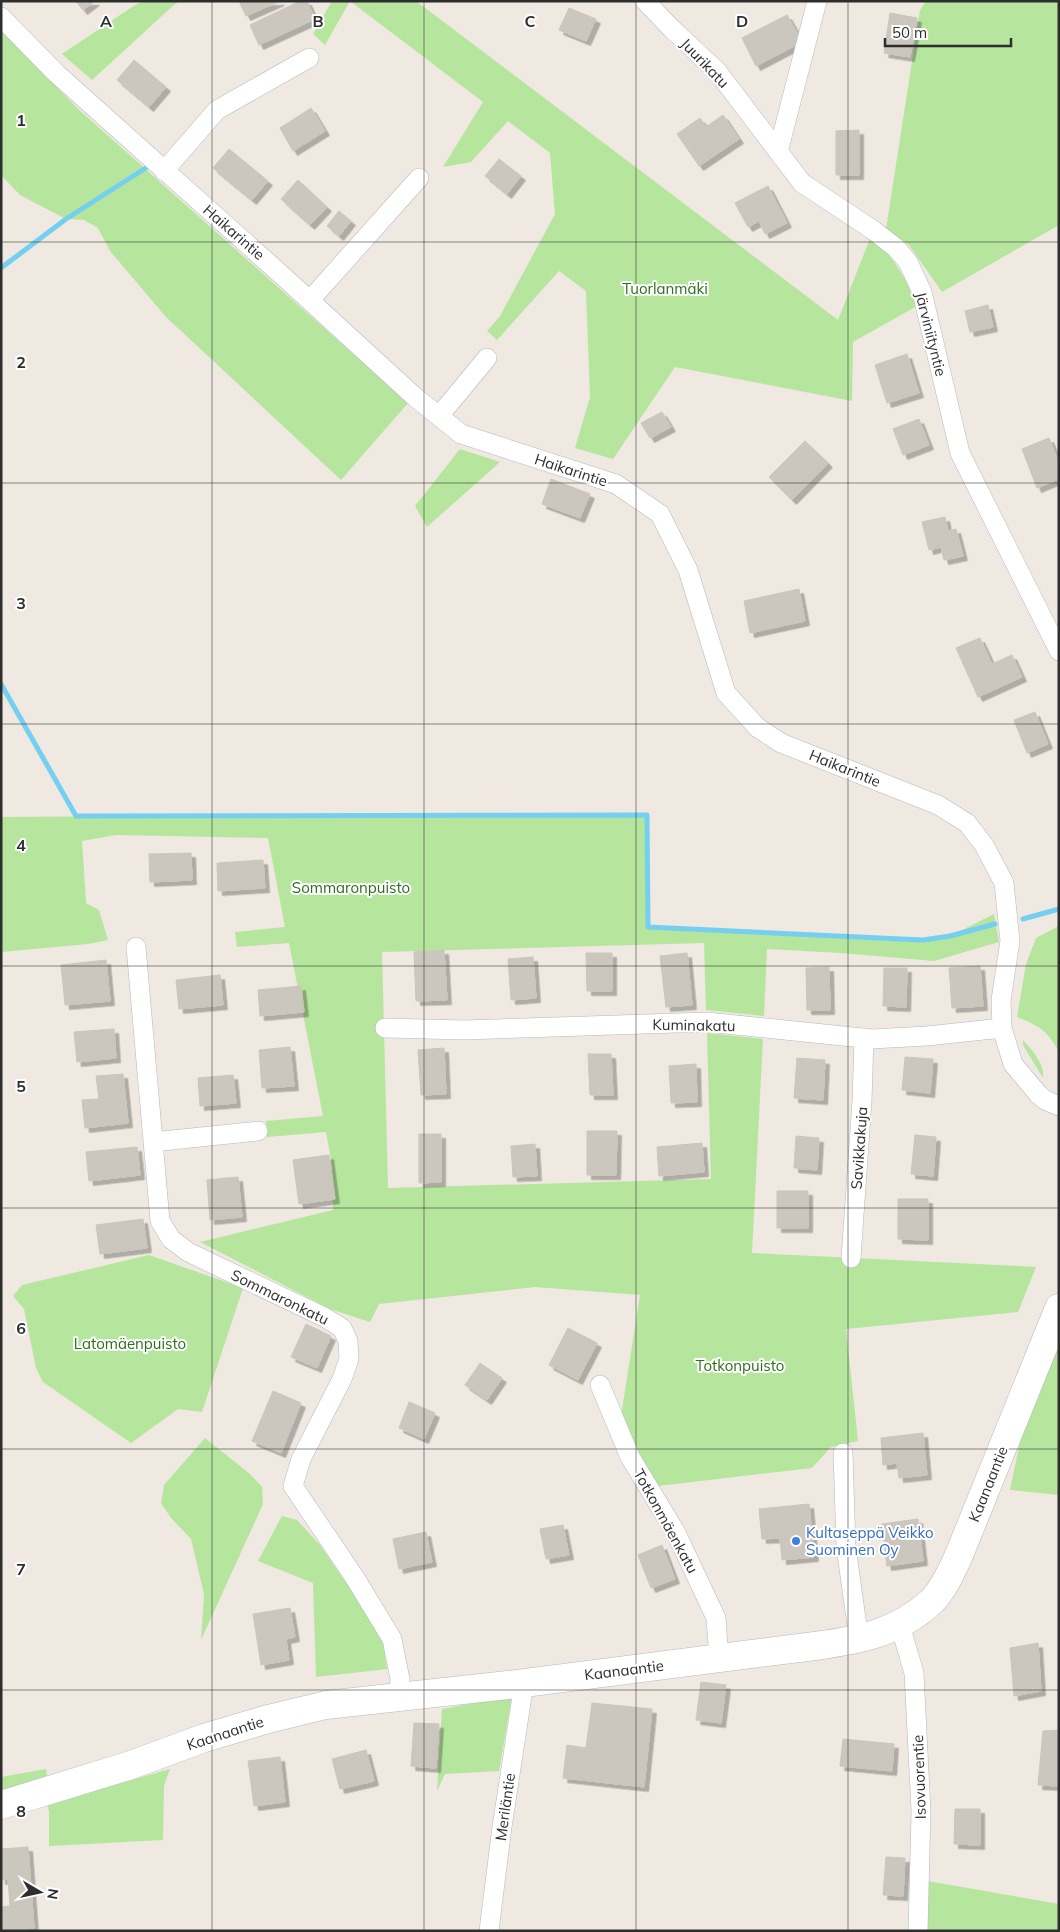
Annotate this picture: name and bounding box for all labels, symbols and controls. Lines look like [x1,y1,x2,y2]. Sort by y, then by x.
text: A [100,11,112,31]
text: B [312,11,324,31]
text: C [525,11,536,31]
text: D [736,11,748,31]
scale bar [885,15,1011,47]
text: 50 m [892,23,927,42]
street label: Juurikatu [677,34,733,92]
text: 1 [16,110,26,130]
street label: Haikarintie [199,200,269,264]
park label: Tuorlanmäki [622,279,708,298]
street label: Järviniityntie [911,290,951,378]
text: 2 [16,352,26,372]
street label: Haikarintie [532,449,610,491]
text: 3 [16,593,26,613]
street label: Haikarintie [806,745,884,791]
text: 4 [16,835,26,855]
park label: Sommaronpuisto [292,878,410,897]
street label: Kuminakatu [652,1015,736,1035]
text: 5 [16,1076,26,1096]
street label: Savikkakuja [847,1106,871,1190]
street label: Sommaronkatu [228,1265,332,1329]
text: 6 [16,1318,26,1338]
park label: Latomäenpuisto [74,1334,186,1353]
park label: Totkonpuisto [696,1356,784,1375]
street label: Kaanaantie [964,1443,1012,1525]
street label: Totkonmäenkatu [630,1466,702,1576]
place label: Kultaseppä Veikko Suominen Oy [806,1523,934,1559]
marker: Kultaseppä Veikko Suominen Oy [790,1535,802,1547]
text: 7 [16,1559,26,1579]
street label: Kaanaantie [583,1656,665,1684]
street label: Kaanaantie [184,1712,266,1754]
street label: Isovuorentie [908,1735,930,1819]
street label: Meriläntie [491,1772,519,1842]
text: 8 [16,1801,26,1821]
north arrow [15,1867,65,1917]
text: N [43,1887,63,1901]

